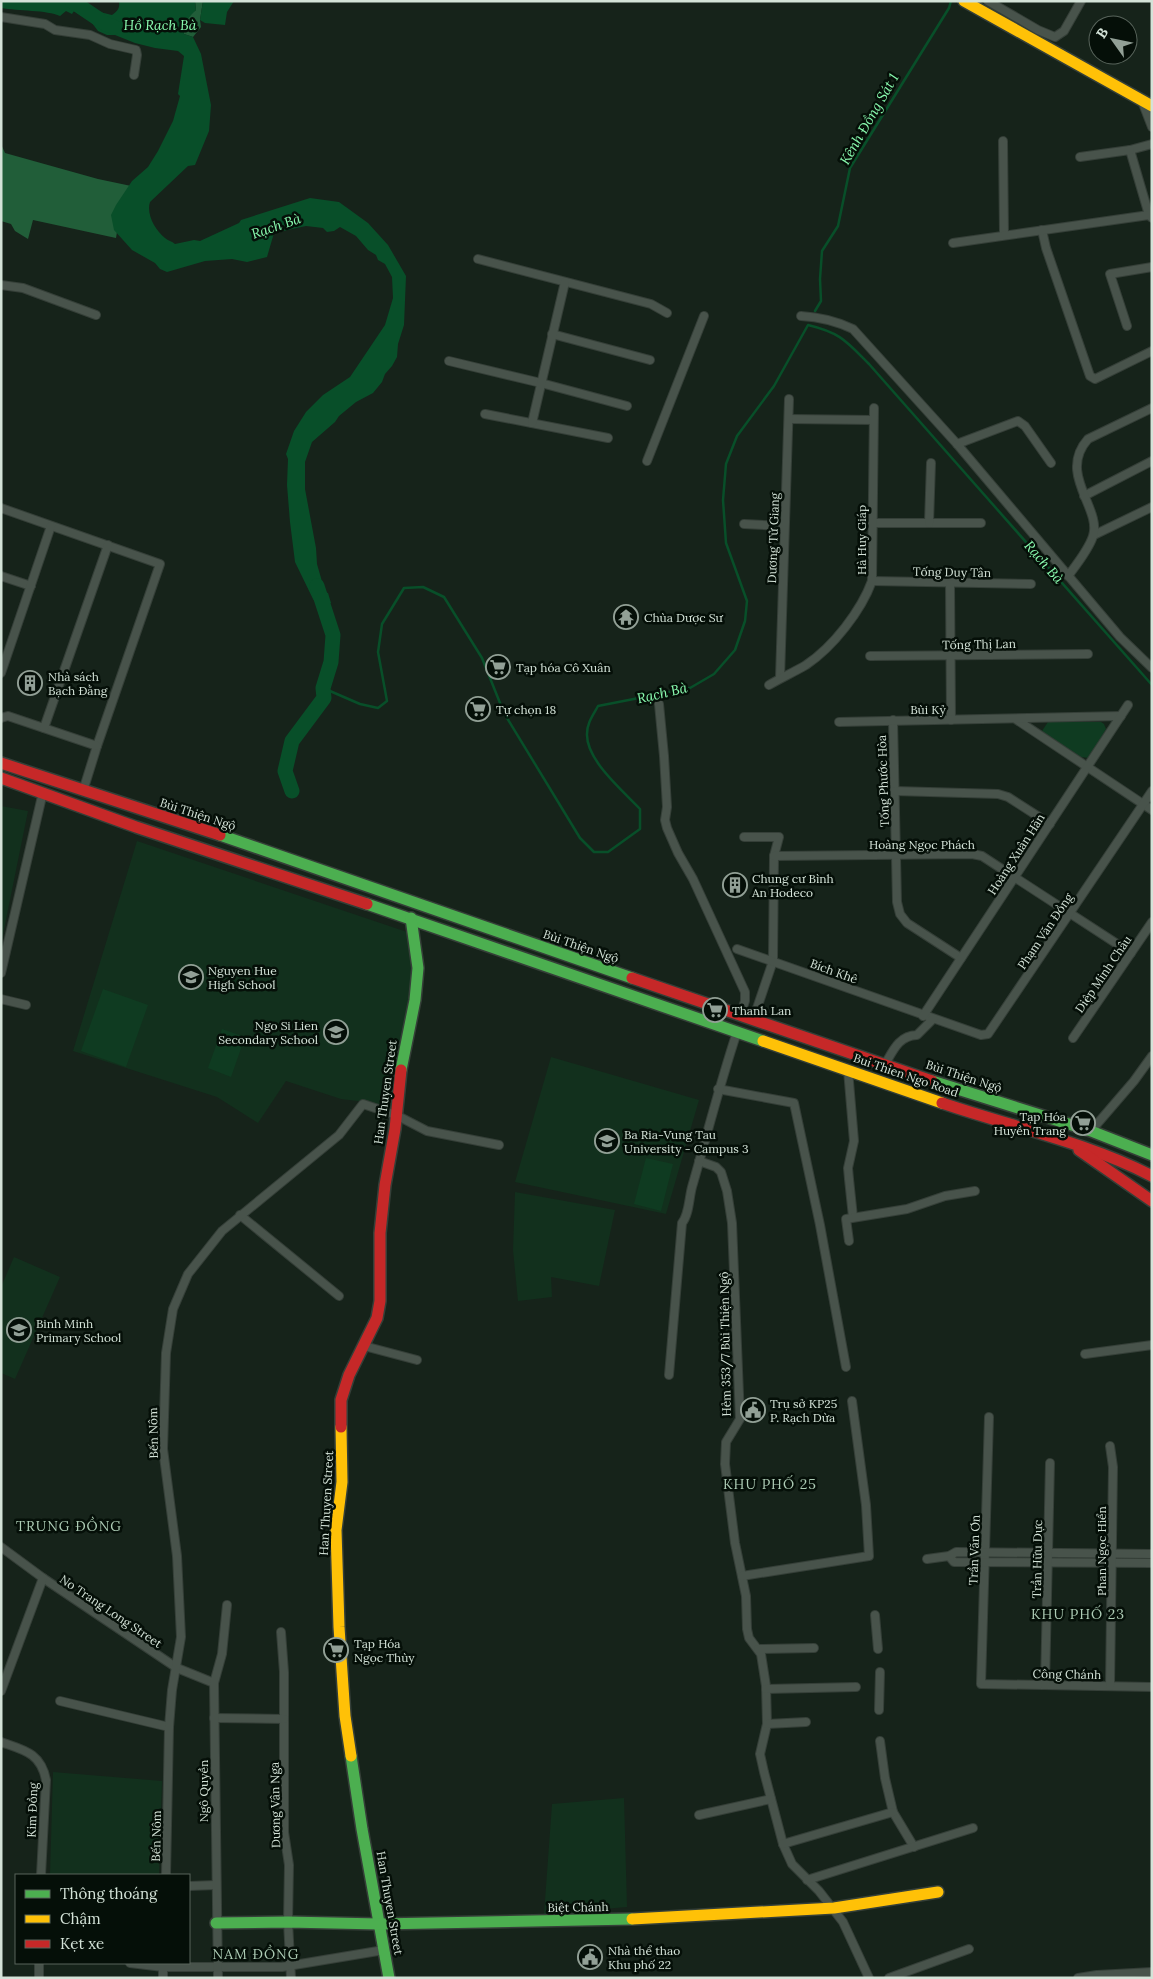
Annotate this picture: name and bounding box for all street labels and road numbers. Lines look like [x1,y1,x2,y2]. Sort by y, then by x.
street label: Dương Tử Giang [764,492,782,584]
street label: Hà Huy Giáp [854,505,869,575]
street label: Tống Duy Tân [913,564,991,580]
street label: Tống Thị Lan [942,636,1016,652]
street label: Bùi Kỷ [910,702,946,717]
street label: Tống Phước Hòa [874,735,892,827]
street label: Bùi Thiện Ngộ [158,795,238,833]
street label: Hoàng Xuân Hãn [984,811,1048,897]
street label: Hoàng Ngọc Phách [869,837,975,852]
street label: Phạm Văn Đồng [1014,890,1076,972]
street label: Bùi Thiện Ngộ [541,926,621,966]
street label: Diệp Minh Châu [1072,932,1134,1016]
street label: Bích Khê [808,956,860,987]
street label: Han Thuyen Street [370,1039,400,1145]
street label: Bui Thien Ngo Road [852,1050,960,1100]
street label: Bùi Thiện Ngộ [924,1057,1004,1095]
street label: Hẻm 353/7 Bùi Thiện Ngộ [716,1271,735,1417]
street label: Bến Nôm [145,1407,161,1459]
street label: Han Thuyen Street [316,1450,336,1556]
street label: Phan Ngọc Hiển [1094,1506,1109,1596]
street label: Trần Văn Ơn [965,1515,983,1585]
street label: Trần Hữu Dực [1029,1520,1045,1598]
street label: No Trang Long Street [57,1571,165,1651]
street label: Công Chánh [1033,1666,1101,1682]
street label: Ngô Quyền [196,1760,211,1822]
street label: Dương Vân Nga [267,1762,283,1848]
street label: Kim Đồng [24,1782,40,1838]
street label: Bến Nôm [148,1810,164,1862]
street label: Han Thuyen Street [373,1850,407,1956]
street label: Biệt Chánh [547,1899,609,1915]

